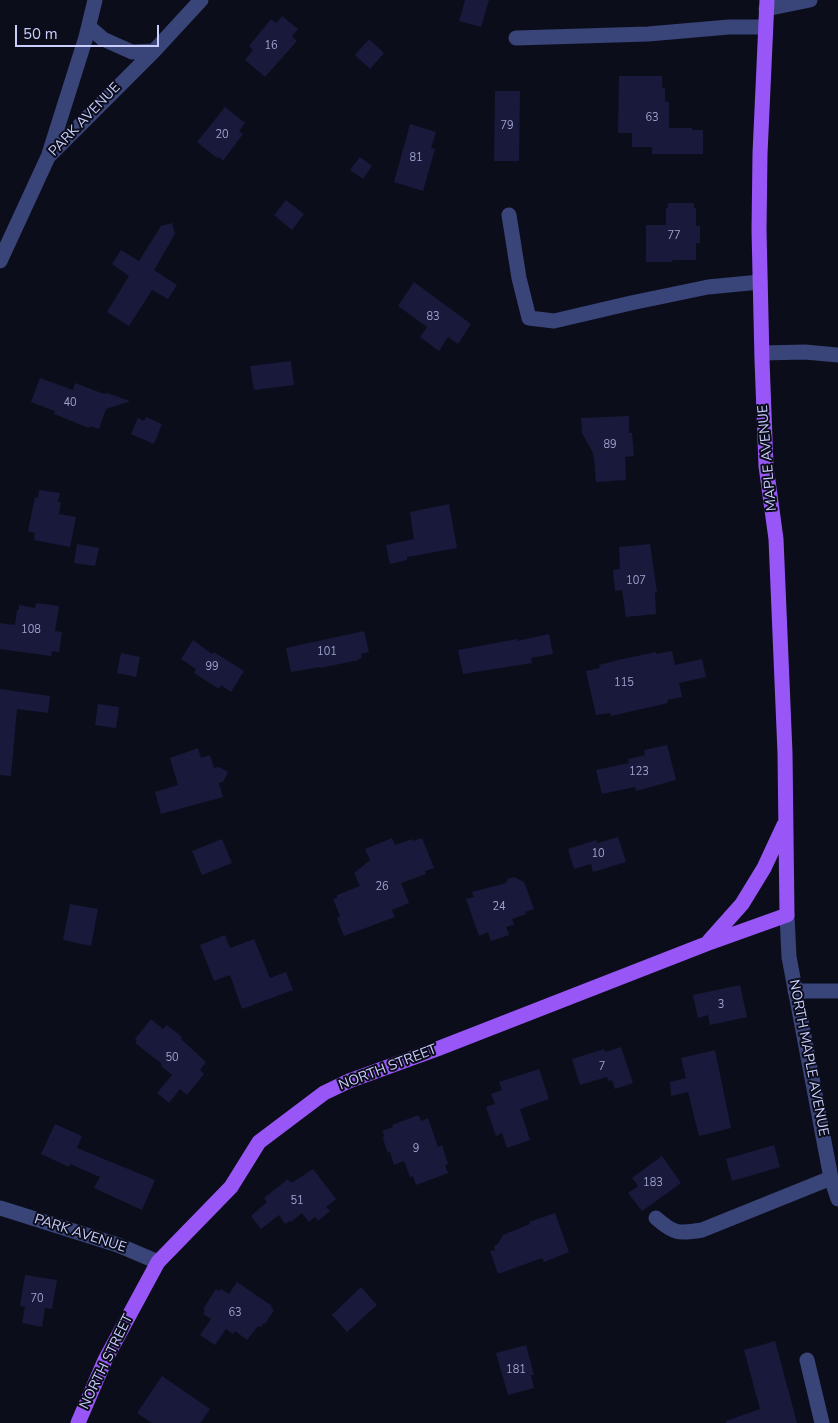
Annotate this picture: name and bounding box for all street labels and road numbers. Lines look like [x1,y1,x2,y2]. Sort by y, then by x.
street label: PARK AVENUE [46,80,124,160]
street label: MAPLE AVENUE [755,404,781,512]
street label: NORTH MAPLE AVENUE [785,978,831,1138]
street label: NORTH STREET [337,1042,439,1094]
street label: PARK AVENUE [32,1211,128,1257]
street label: NORTH STREET [77,1312,137,1412]

